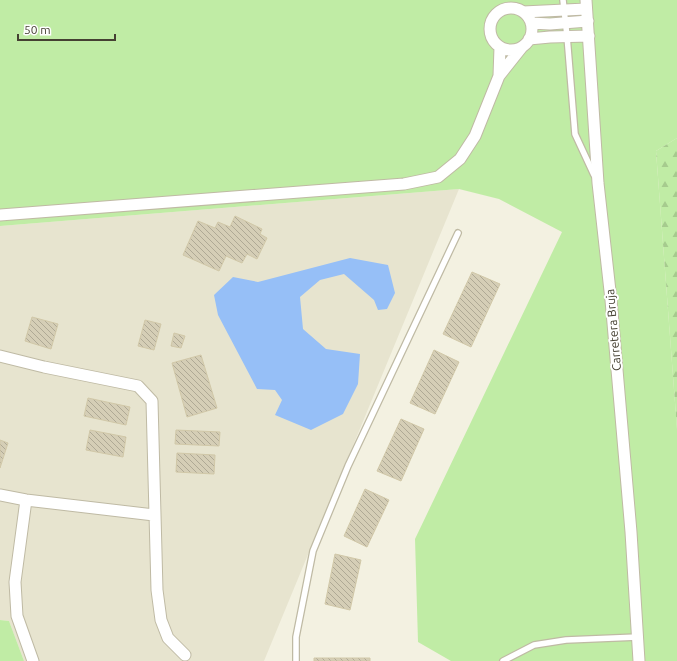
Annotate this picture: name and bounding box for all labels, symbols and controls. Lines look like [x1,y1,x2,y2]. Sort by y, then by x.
scale bar [18,16,115,42]
text: 50 m [24,23,51,36]
street label: Carretera Bruja [603,289,623,371]

